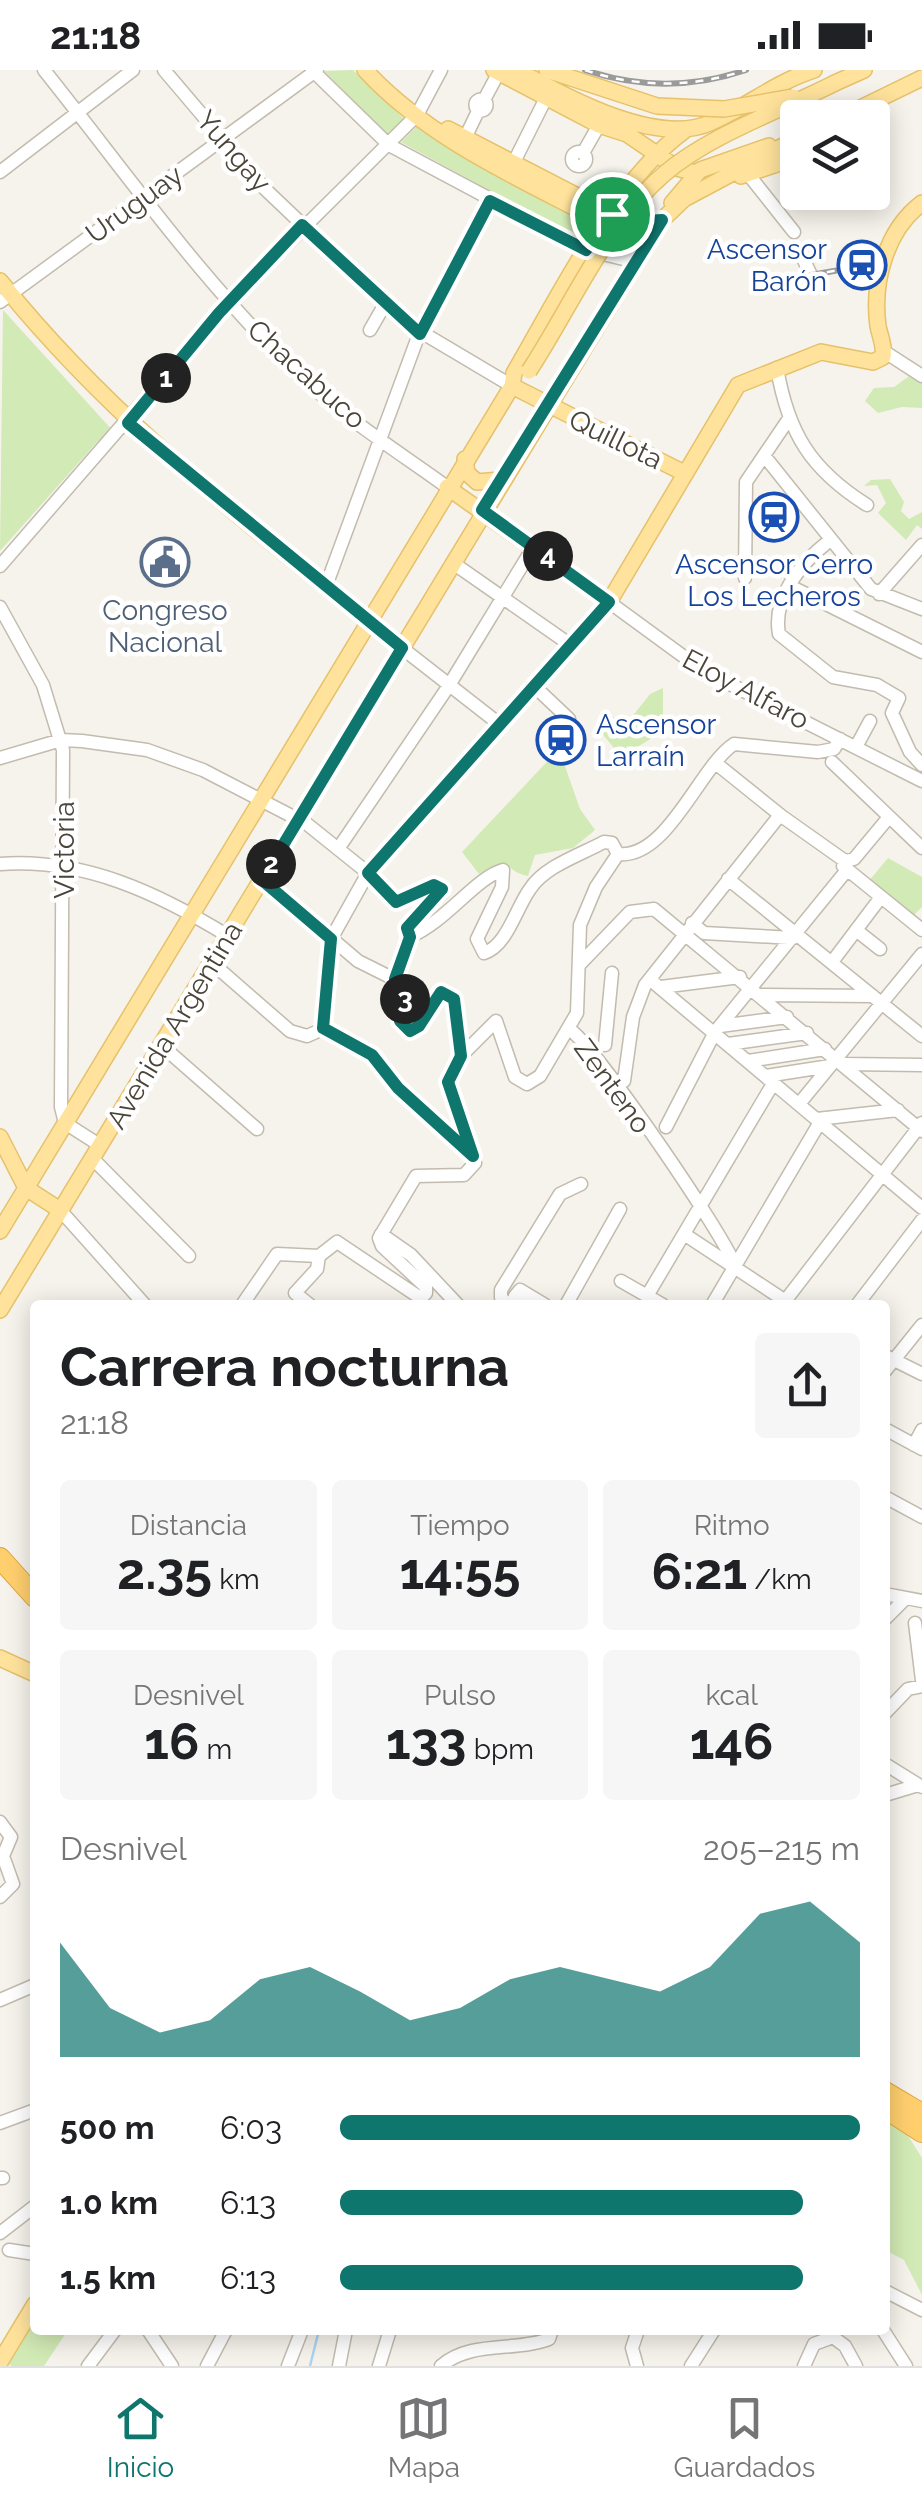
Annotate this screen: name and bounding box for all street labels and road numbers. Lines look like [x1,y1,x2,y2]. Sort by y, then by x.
street label: Yungay [189,104,278,199]
street label: Uruguay [80,158,189,250]
street label: Chacabuco [241,313,372,436]
street label: Quillota [564,403,668,476]
street label: Eloy Alfaro [677,642,815,737]
street label: Victoria [48,801,81,899]
street label: Avenida Argentina [100,916,249,1135]
street label: Zenteno [567,1033,658,1140]

